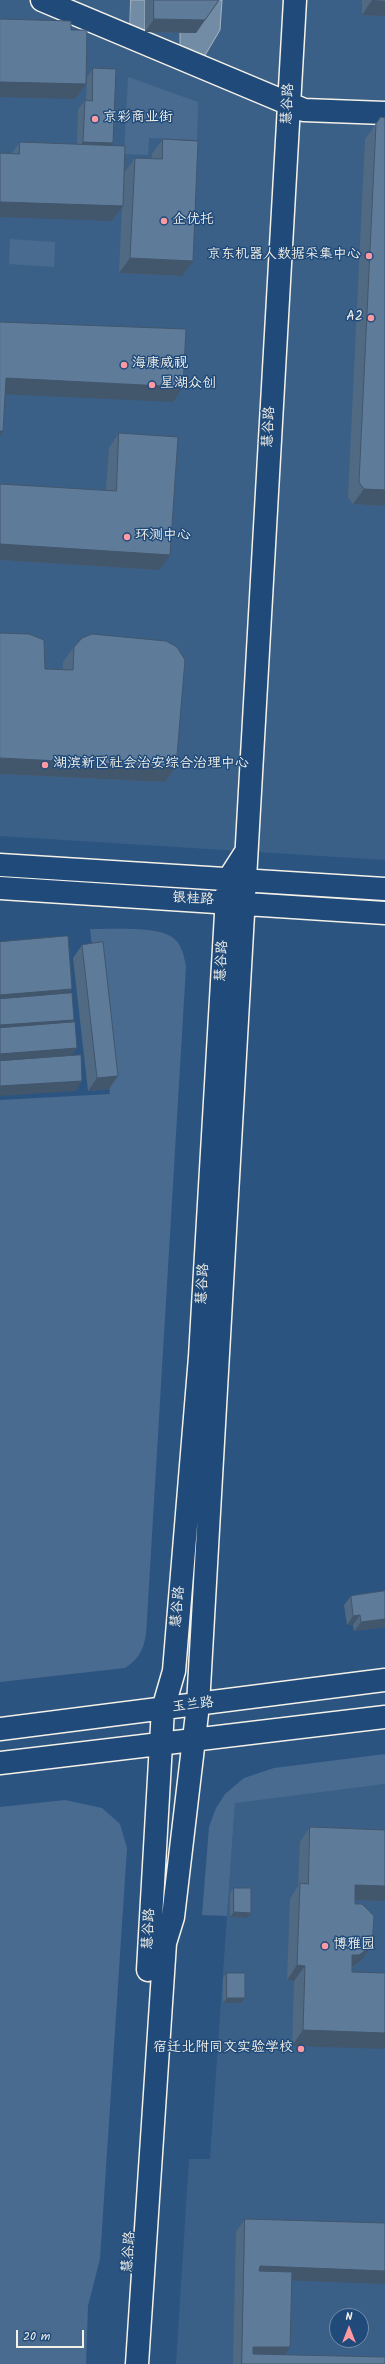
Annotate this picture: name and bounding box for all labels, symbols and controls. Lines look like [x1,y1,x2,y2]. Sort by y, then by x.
street label: 慧谷路 [280,83,298,125]
place label: 京彩商业街 [103,111,173,127]
marker: 京彩商业街 [90,114,100,124]
place label: 企优托 [172,213,214,229]
marker: 企优托 [159,216,169,226]
place label: 京东机器人数据采集中心 [207,248,361,264]
marker: 京东机器人数据采集中心 [364,251,374,261]
place label: A2 [346,310,363,326]
marker: A2 [366,313,376,323]
place label: 海康威视 [132,357,188,373]
marker: 海康威视 [119,360,129,370]
place label: 星湖众创 [160,377,216,393]
marker: 星湖众创 [147,380,157,390]
street label: 慧谷路 [261,406,279,448]
place label: 环测中心 [135,529,191,545]
marker: 环测中心 [122,532,132,542]
place label: 湖滨新区社会治安综合治理中心 [53,757,249,773]
marker: 湖滨新区社会治安综合治理中心 [40,760,50,770]
street label: 银桂路 [172,891,214,909]
street label: 慧谷路 [214,940,232,982]
street label: 慧谷路 [195,1263,213,1305]
street label: 慧谷路 [169,1585,189,1629]
street label: 玉兰路 [171,1695,215,1717]
street label: 慧谷路 [141,1908,159,1950]
place label: 博雅园 [333,1938,375,1954]
marker: 博雅园 [320,1941,330,1951]
place label: 宿迁北附同文实验学校 [153,2041,293,2057]
marker: 宿迁北附同文实验学校 [296,2044,306,2054]
street label: 慧谷路 [120,2230,140,2274]
north arrow [329,2308,369,2348]
text: N [346,2308,352,2326]
scale bar [18,2322,86,2348]
text: 20 m [23,2327,50,2346]

